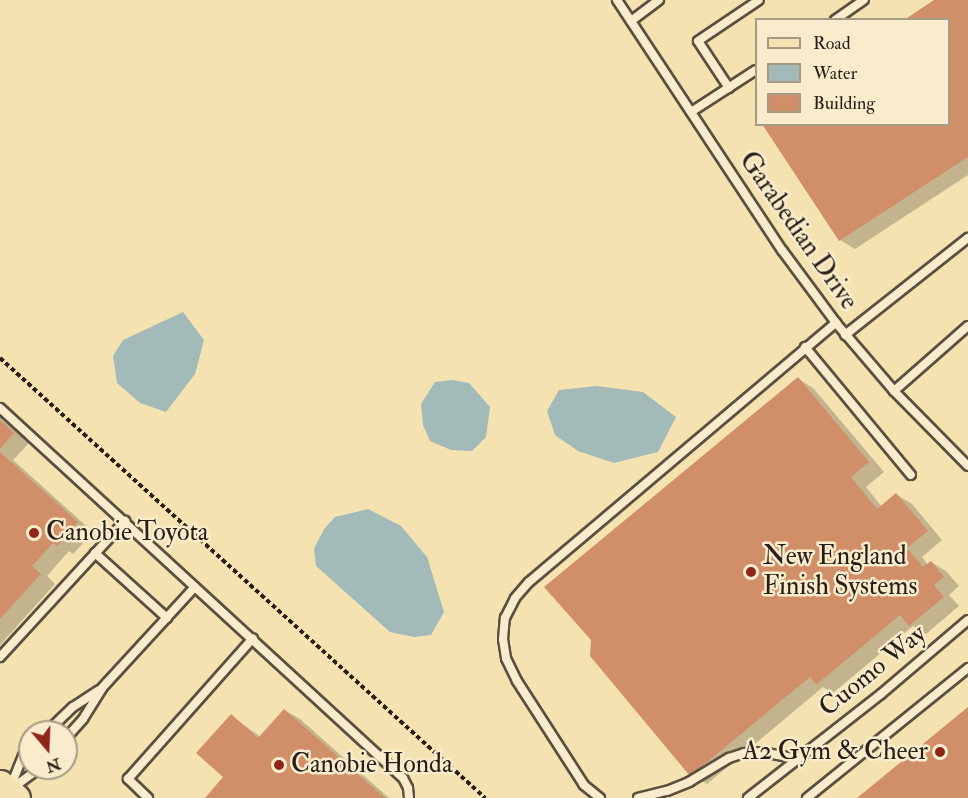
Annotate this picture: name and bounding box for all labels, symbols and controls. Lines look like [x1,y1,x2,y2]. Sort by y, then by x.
legend [755,18,950,126]
text: Road [813,32,851,55]
text: Water [813,62,857,85]
text: Building [813,92,875,115]
street label: Garabedian Drive [732,146,864,316]
place label: Canobie Toyota [46,517,209,549]
marker: Canobie Toyota [27,526,41,540]
place label: New England Finish Systems [763,541,917,602]
marker: New England Finish Systems [744,565,758,579]
street label: Cuomo Way [813,618,933,724]
north arrow [18,720,78,780]
place label: A2 Gym & Cheer [743,736,928,768]
marker: A2 Gym & Cheer [933,745,947,759]
place label: Canobie Honda [291,749,453,781]
text: N [43,753,63,777]
marker: Canobie Honda [272,758,286,772]

